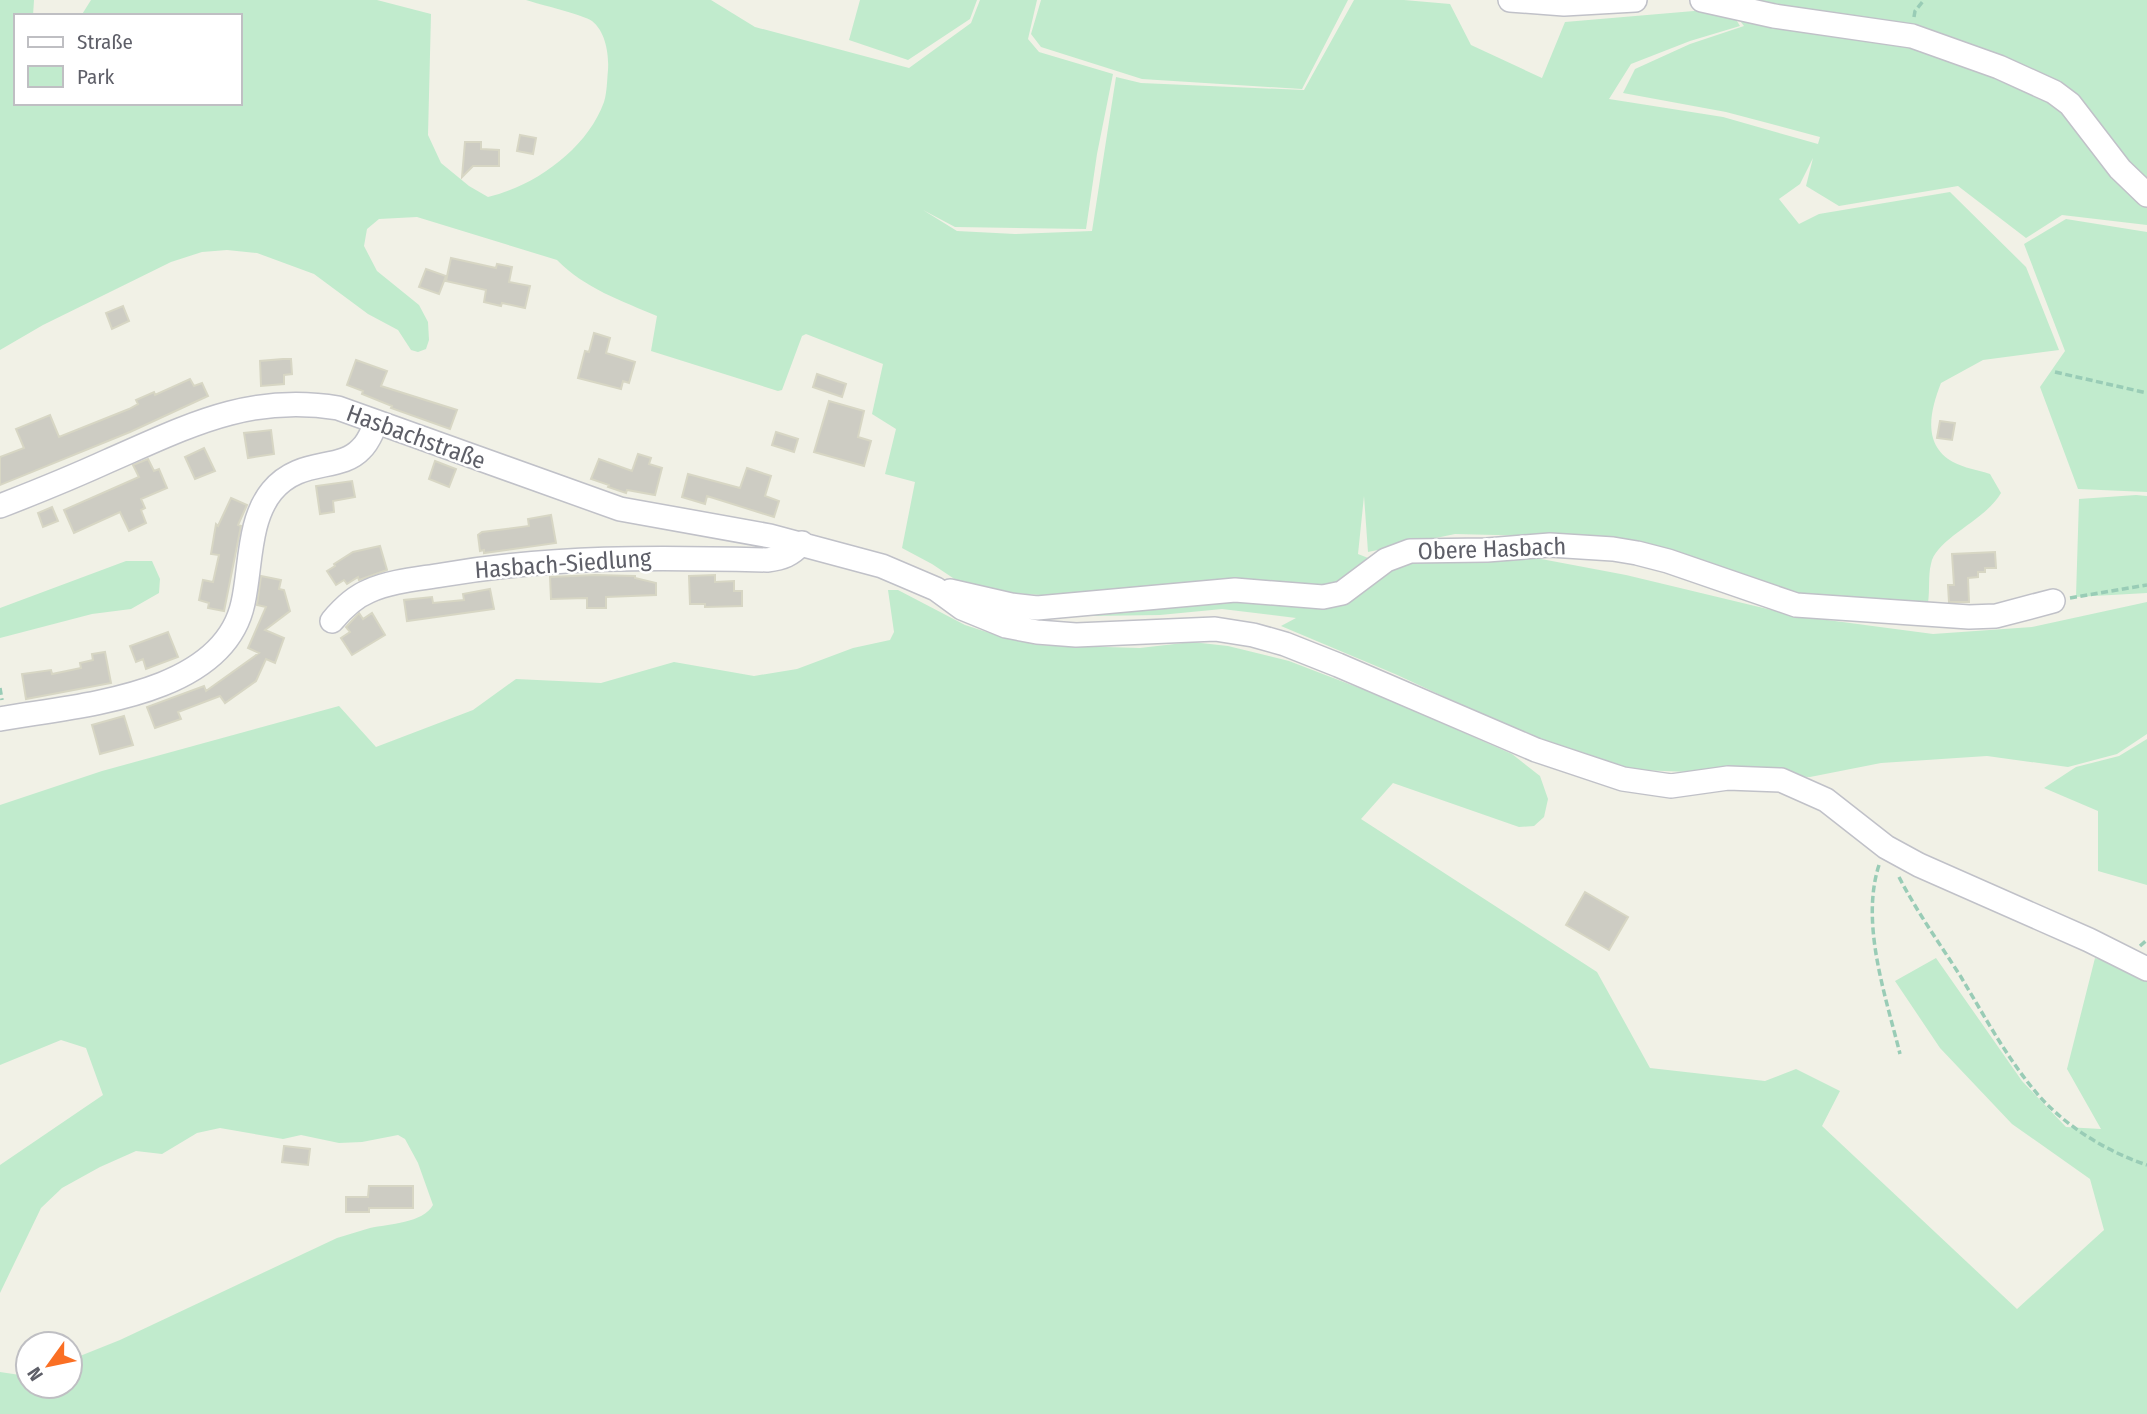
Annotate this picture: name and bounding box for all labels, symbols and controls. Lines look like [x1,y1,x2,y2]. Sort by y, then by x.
legend [14,14,242,105]
text: Straße [77,29,133,55]
text: Park [77,64,115,90]
street label: Hasbachstraße [343,399,489,475]
street label: Obere Hasbach [1417,532,1567,566]
street label: Hasbach-Siedlung [474,544,653,584]
north arrow [14,1330,84,1400]
text: N [22,1363,48,1385]

